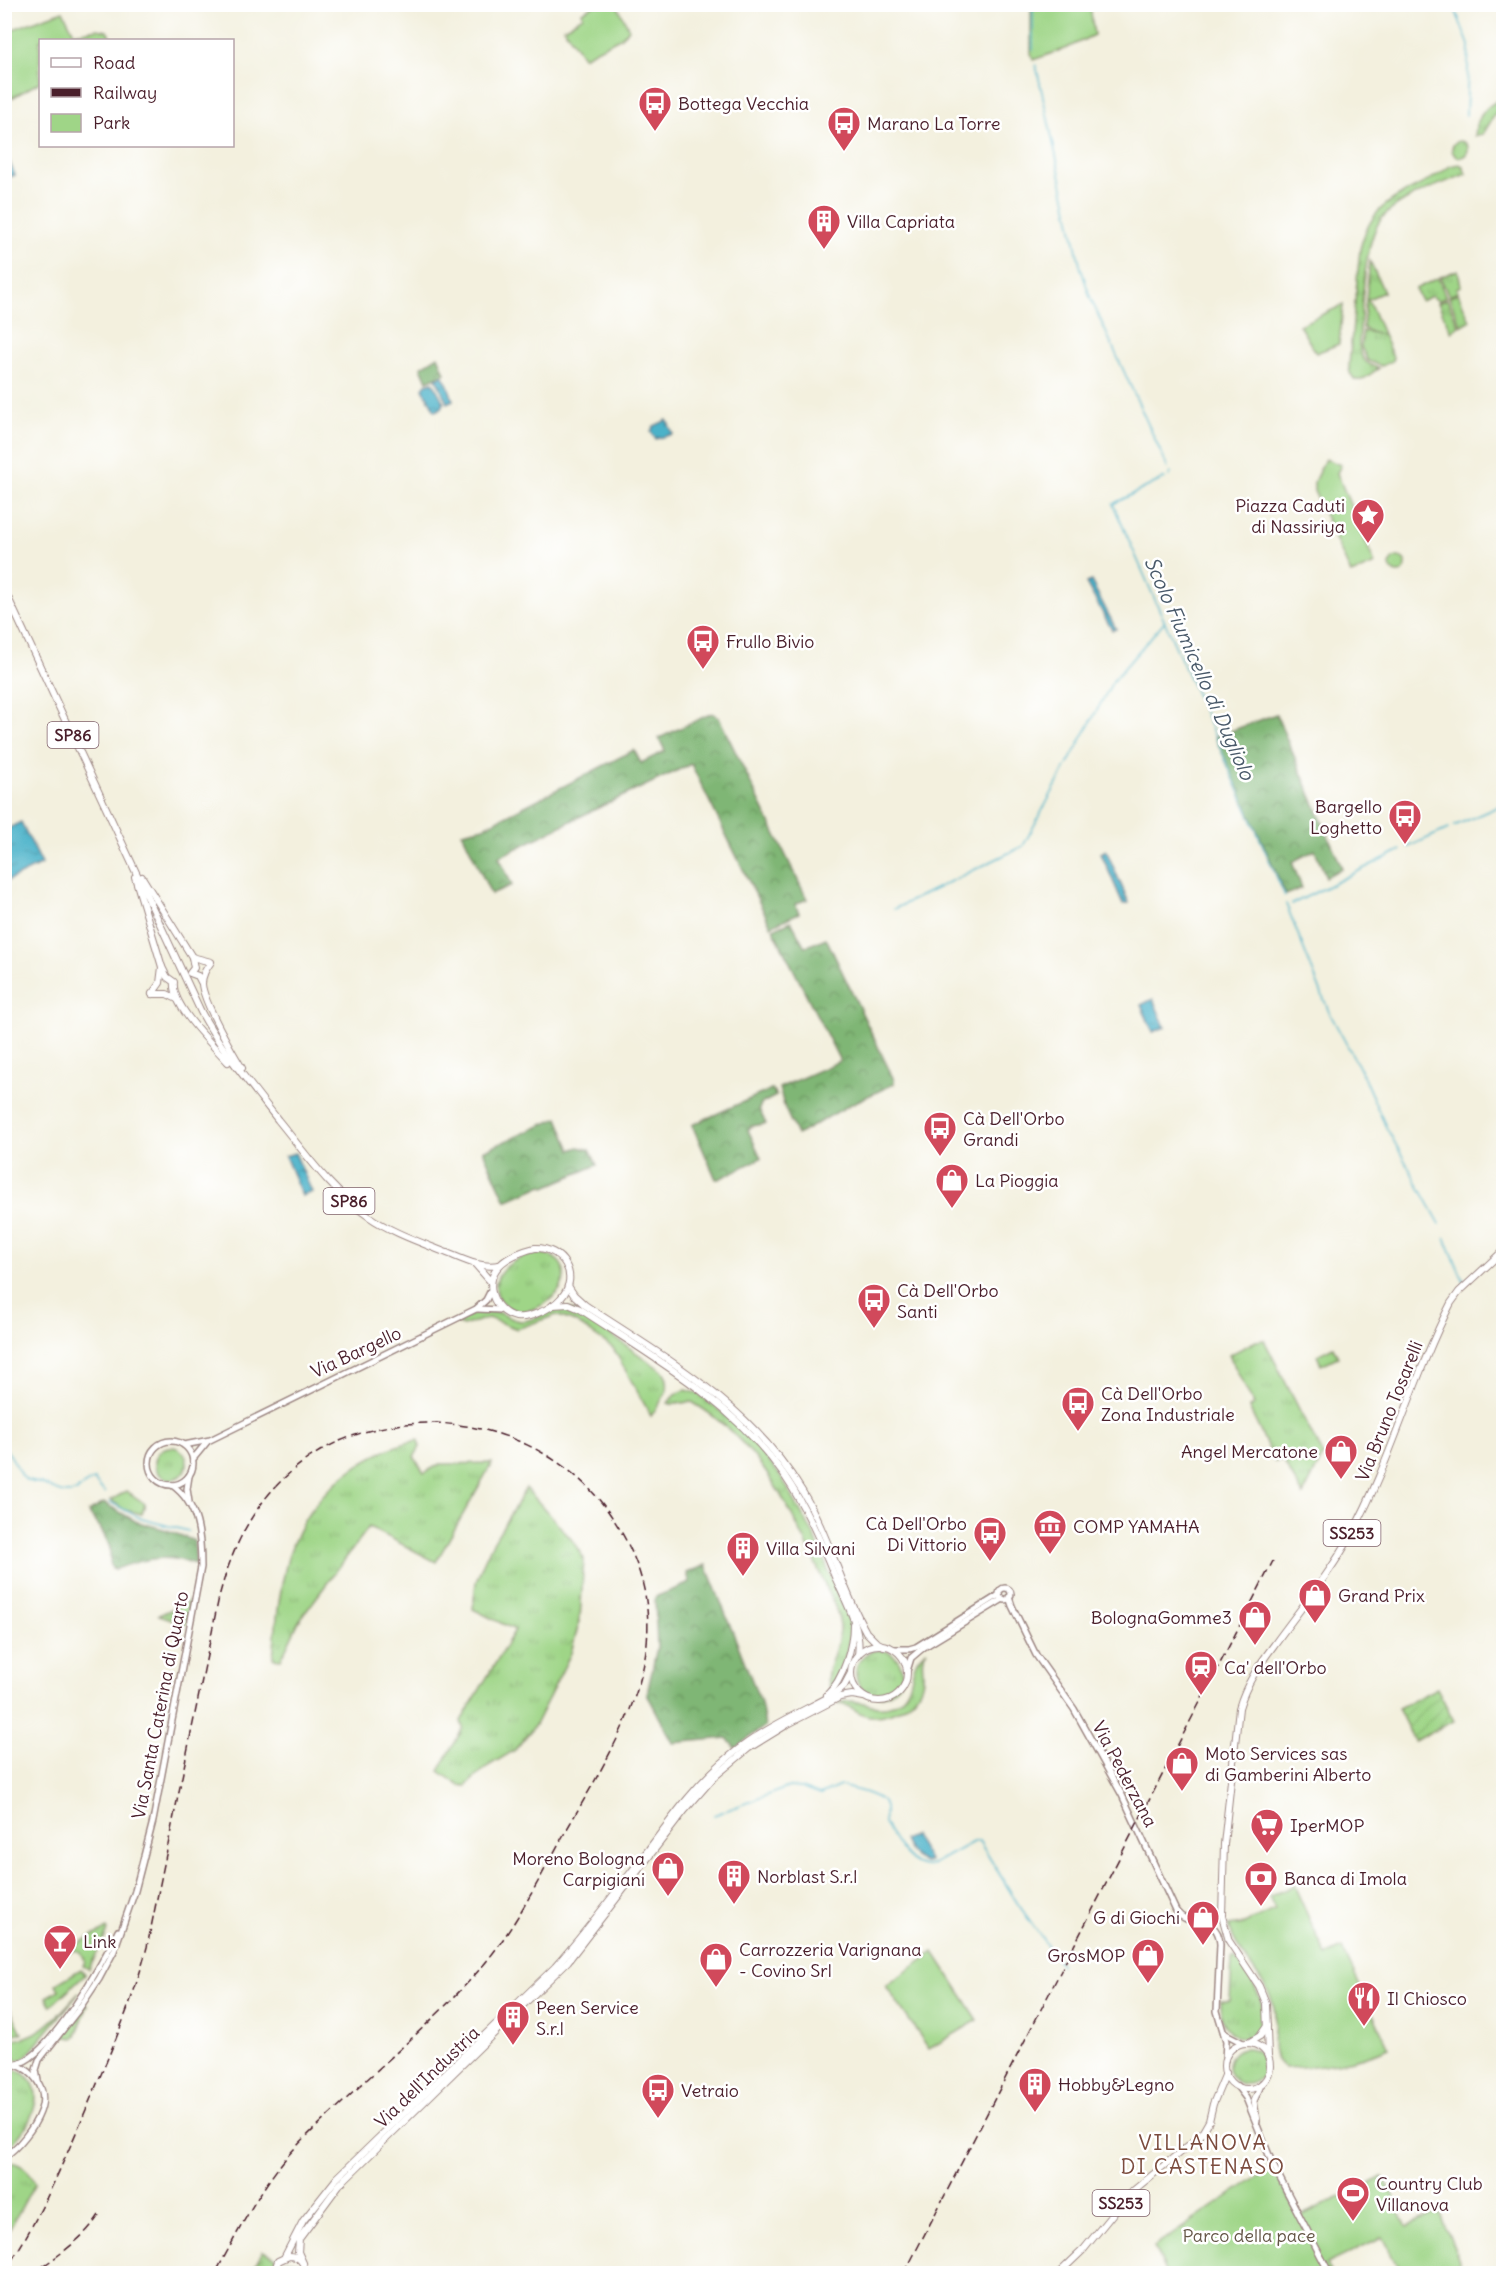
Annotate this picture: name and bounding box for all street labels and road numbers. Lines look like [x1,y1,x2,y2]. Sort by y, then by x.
road number: SP86 [48,722,98,748]
road number: SP86 [324,1188,374,1214]
street label: Via Bargello [307,1321,405,1383]
street label: Via Bruno Tosarelli [1350,1337,1428,1485]
road number: SS253 [1324,1520,1380,1546]
street label: Via Santa Caterina di Quarto [127,1589,193,1821]
street label: Via Pederzana [1087,1717,1163,1831]
street label: Via dell'Industria [370,2021,484,2133]
road number: SS253 [1092,2190,1150,2216]

